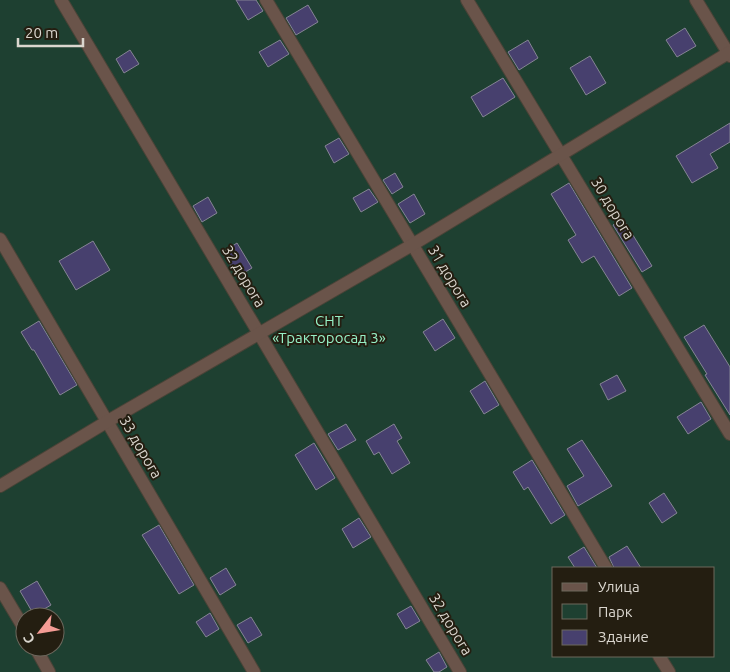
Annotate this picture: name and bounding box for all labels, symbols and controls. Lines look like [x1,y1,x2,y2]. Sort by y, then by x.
scale bar [18,15,82,47]
text: 20 m [25,24,58,41]
street label: 30 дорога [588,174,638,242]
street label: 32 дорога [219,242,269,310]
street label: 31 дорога [425,242,475,310]
park label: СНТ «Тракторосад 3» [272,312,386,346]
street label: 33 дорога [116,413,166,481]
legend [552,567,715,657]
text: Улица [598,578,640,595]
street label: 32 дорога [426,590,476,658]
text: Парк [598,603,633,620]
north arrow [15,607,65,657]
text: Здание [598,628,649,645]
text: С [20,631,38,647]

